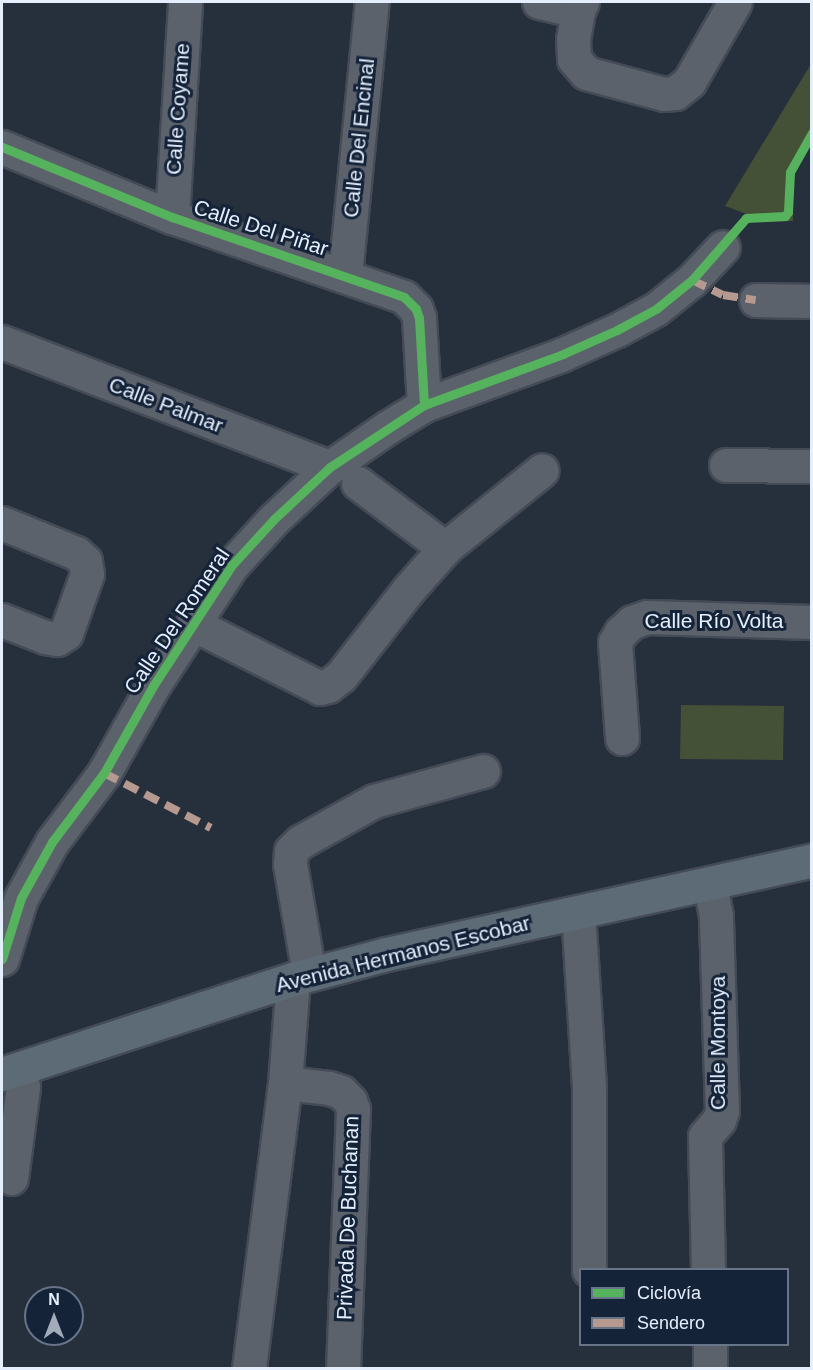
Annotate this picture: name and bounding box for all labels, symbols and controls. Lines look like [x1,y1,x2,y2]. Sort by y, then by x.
street label: Calle Coyame [161,42,195,176]
street label: Calle Del Encinal [338,57,380,219]
street label: Calle Del Piñar [191,194,331,262]
street label: Calle Palmar [105,372,227,438]
street label: Calle Del Romeral [119,543,235,699]
street label: Calle Río Volta [645,608,783,634]
street label: Avenida Hermanos Escobar [273,910,533,998]
street label: Calle Montoya [705,976,731,1110]
street label: Privada De Buchanan [332,1115,364,1321]
legend [579,1268,789,1346]
text: Ciclovía [637,1283,701,1303]
north arrow [24,1286,84,1346]
text: N [48,1291,60,1308]
text: Sendero [637,1313,705,1333]

